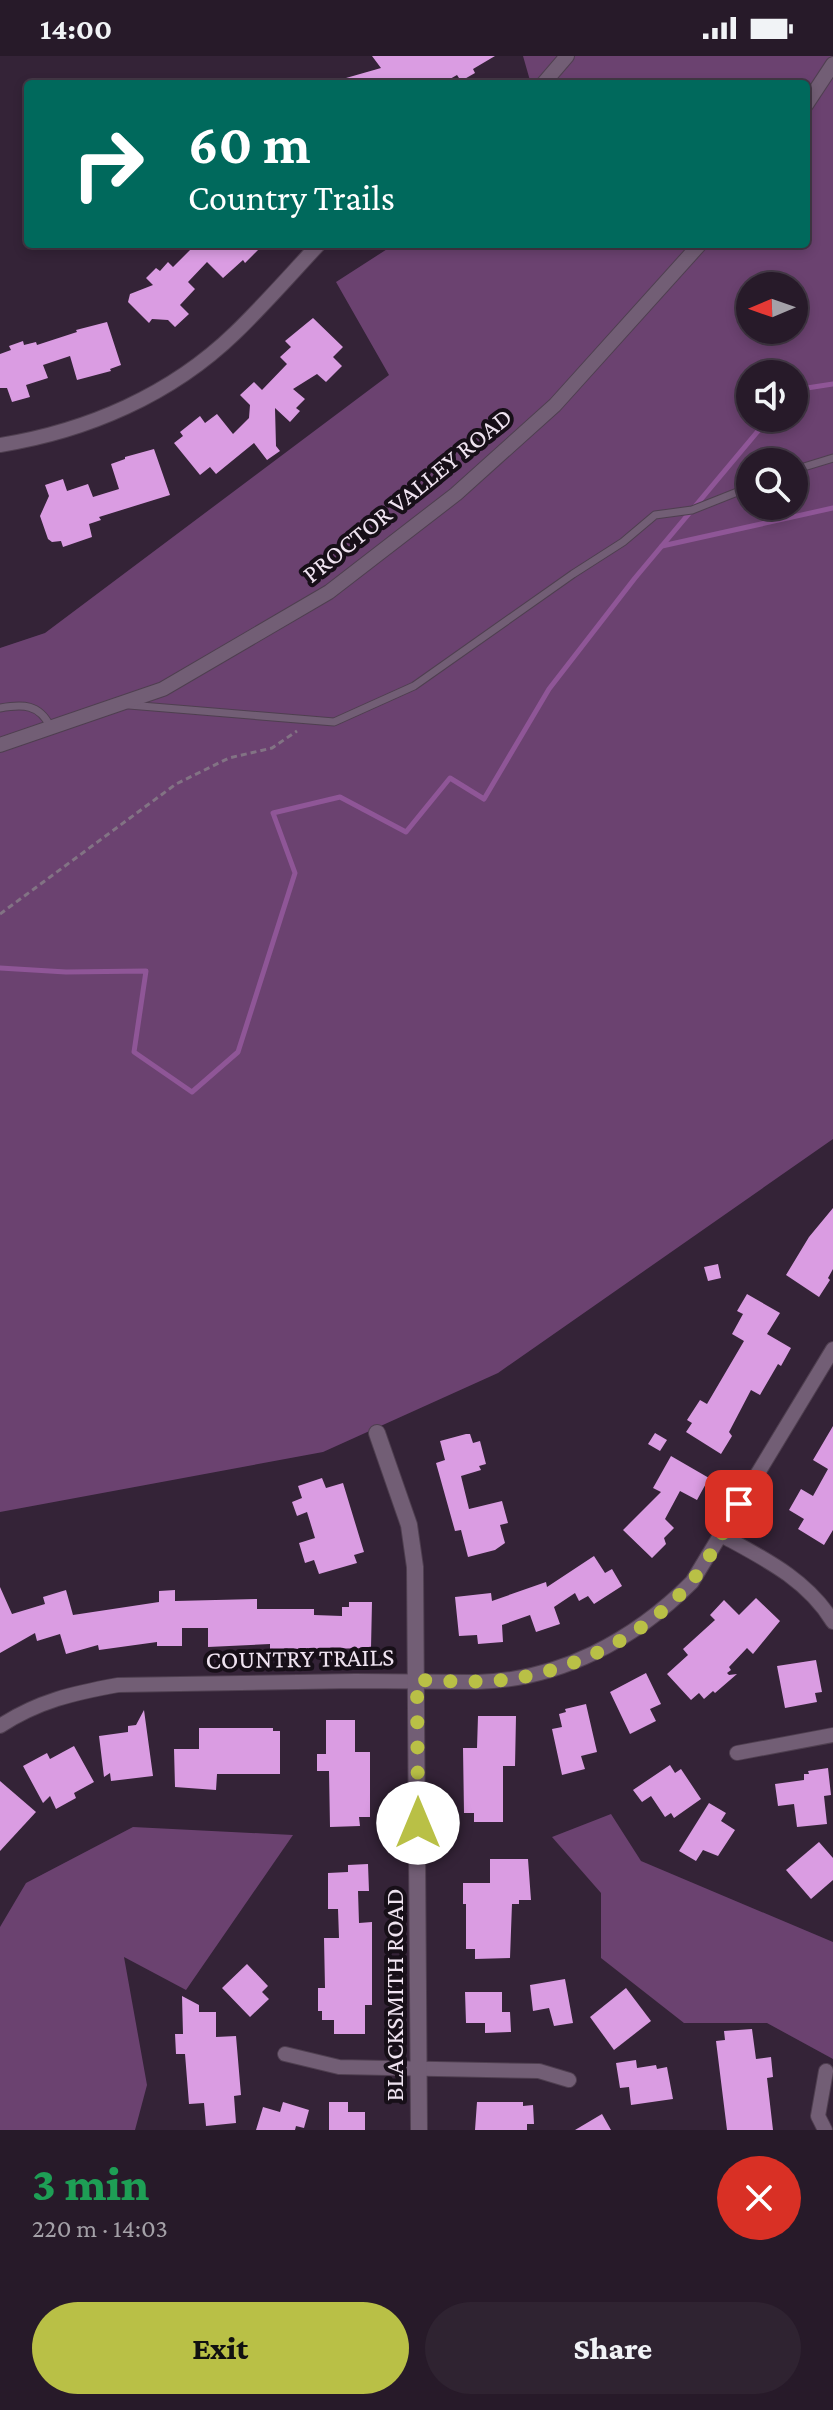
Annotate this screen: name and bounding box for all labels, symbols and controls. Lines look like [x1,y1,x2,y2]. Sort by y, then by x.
text: 14:00 [40,12,112,45]
icon: right [56,112,160,216]
text: 60 m [188,113,311,175]
text: Country Trails [188,178,395,218]
north arrow [736,272,808,344]
map controls [736,272,808,520]
button: sound [736,360,808,432]
street label: PROCTOR VALLEY ROAD [297,402,518,589]
button: search [736,448,808,520]
pin [705,1470,773,1538]
icon: arrive [717,1482,761,1526]
street label: COUNTRY TRAILS [205,1642,395,1675]
position arrow [376,1781,460,1865]
street label: BLACKSMITH ROAD [380,1888,409,2102]
button: close [717,2156,801,2240]
text: 3 min [32,2157,149,2210]
text: 220 m · 14:03 [32,2214,168,2243]
button: Exit [32,2302,409,2394]
button: Share [425,2302,801,2394]

